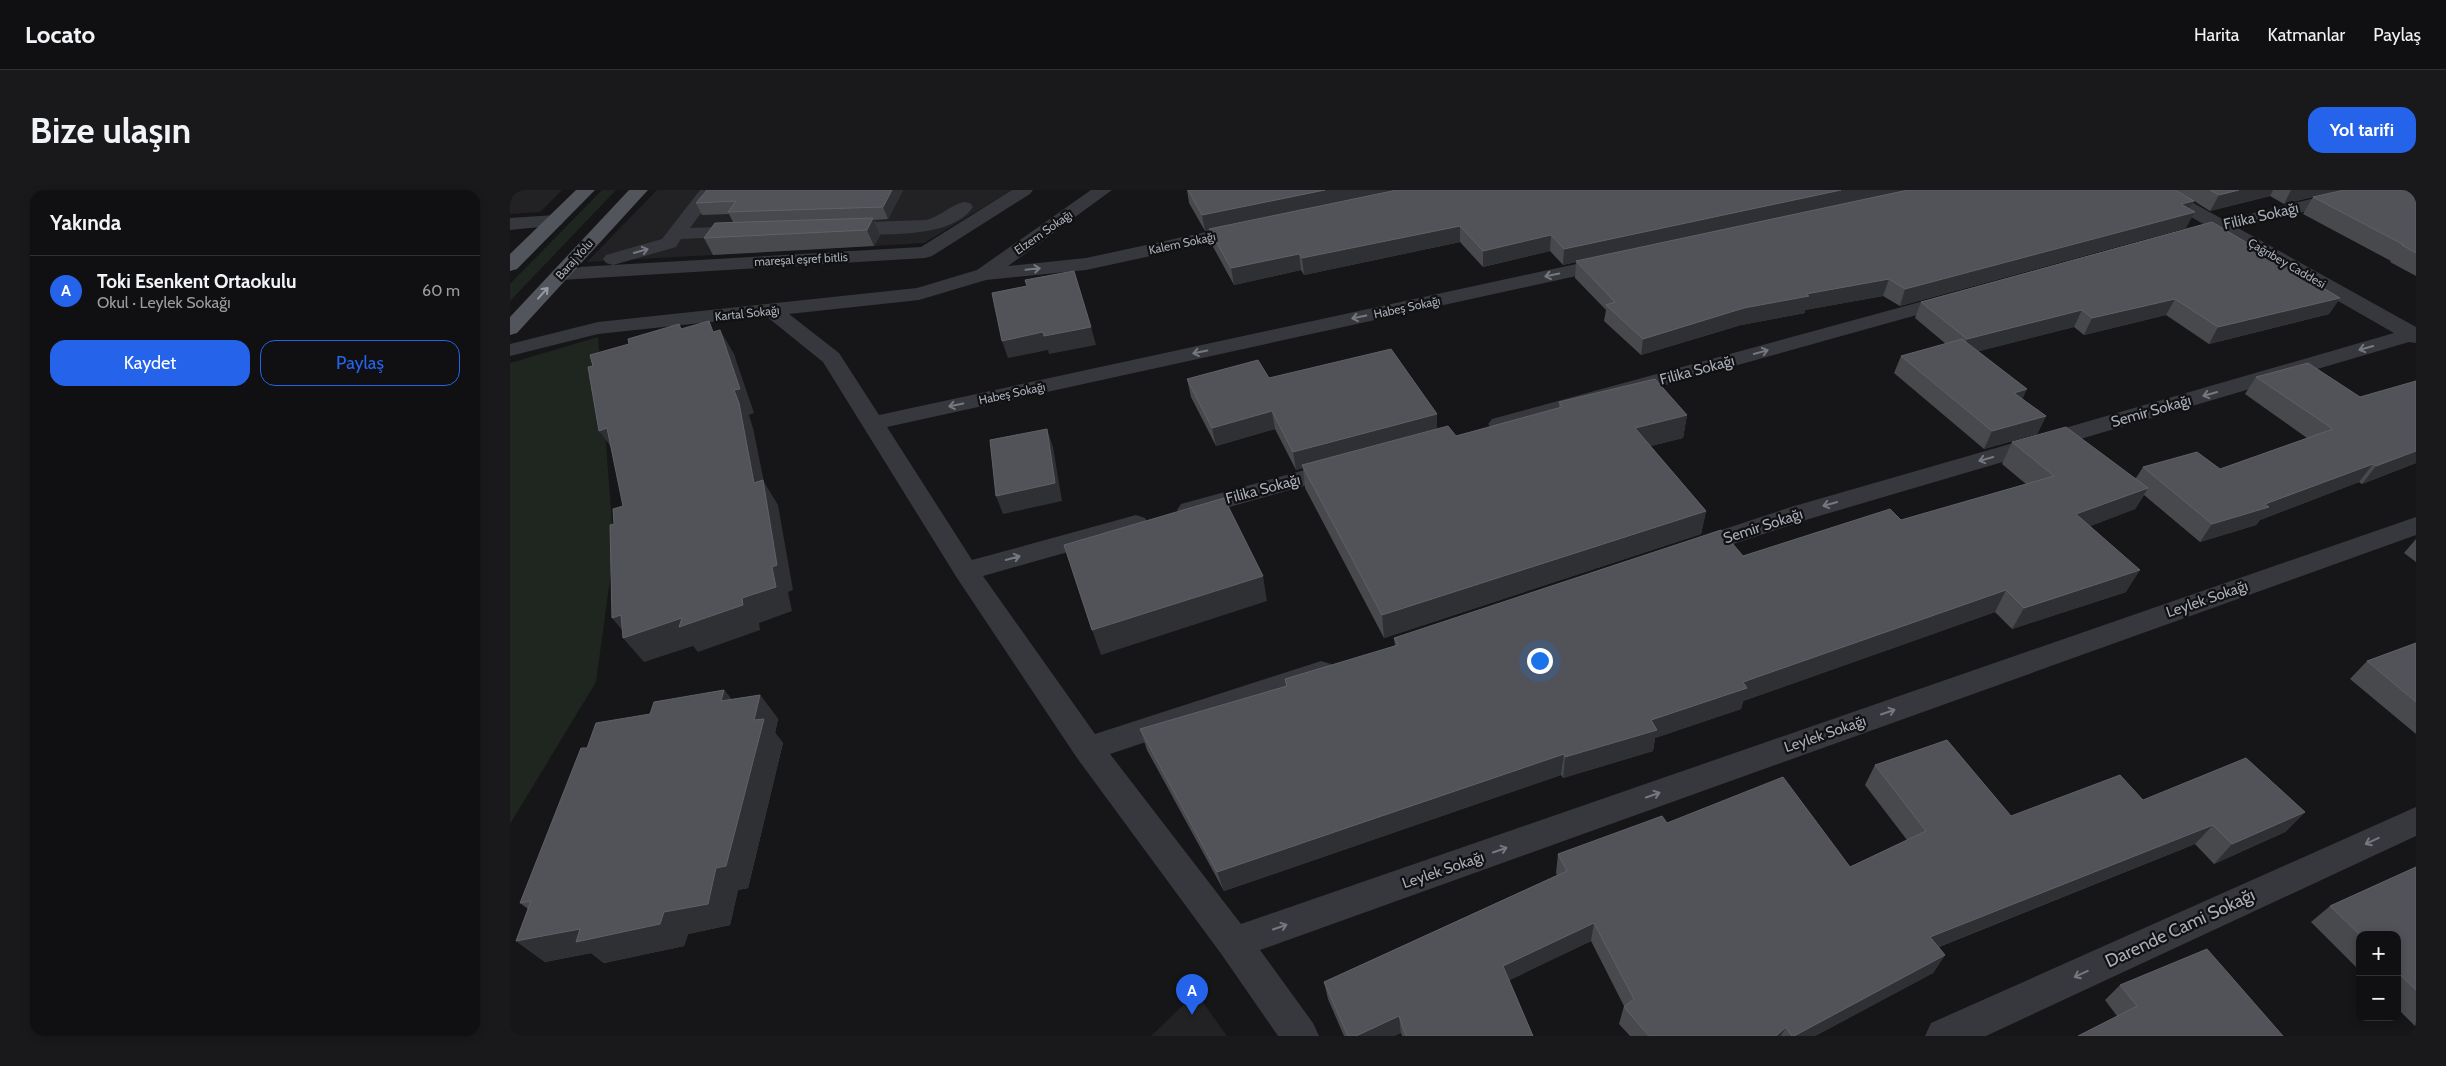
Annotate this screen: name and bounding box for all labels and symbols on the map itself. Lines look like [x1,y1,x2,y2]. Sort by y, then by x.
street label: Filika Sokağı [2222,199,2300,233]
street label: Elzem Sokağı [1011,206,1075,258]
street label: Kalem Sokağı [1147,229,1217,257]
street label: Çağrıbey Caddesi [2246,235,2328,291]
street label: Baraj Yolu [552,236,596,282]
one-way arrow [633,246,649,256]
street label: mareşal eşref bitlis [754,249,848,269]
one-way arrow [1024,264,1040,274]
one-way arrow [1545,271,1561,280]
one-way arrow [537,287,549,300]
street label: Habeş Sokağı [1372,293,1442,321]
street label: Kartal Sokağı [714,302,780,324]
one-way arrow [1352,313,1368,322]
one-way arrow [2358,344,2374,354]
one-way arrow [1752,347,1768,357]
one-way arrow [1193,348,1209,357]
street label: Filika Sokağı [1658,351,1736,389]
street label: Habeş Sokağı [977,379,1047,407]
one-way arrow [2202,389,2218,399]
street label: Semir Sokağı [2109,391,2193,431]
one-way arrow [948,401,964,410]
one-way arrow [1979,454,1995,464]
street label: Filika Sokağı [1224,470,1302,508]
one-way arrow [1823,500,1839,510]
street label: Semir Sokağı [1721,505,1805,547]
one-way arrow [1005,553,1021,562]
street label: Leylek Sokağı [2164,577,2250,621]
your location [1527,648,1553,674]
one-way arrow [1880,707,1896,716]
street label: Leylek Sokağı [1782,712,1868,756]
one-way arrow [1644,790,1660,800]
one-way arrow [2365,836,2380,846]
one-way arrow [1491,845,1507,854]
street label: Leylek Sokağı [1400,848,1486,892]
street label: Darende Cami Sokağı [2102,884,2258,972]
one-way arrow [1272,922,1288,931]
one-way arrow [2074,969,2089,979]
pin: A [1176,974,1208,1015]

